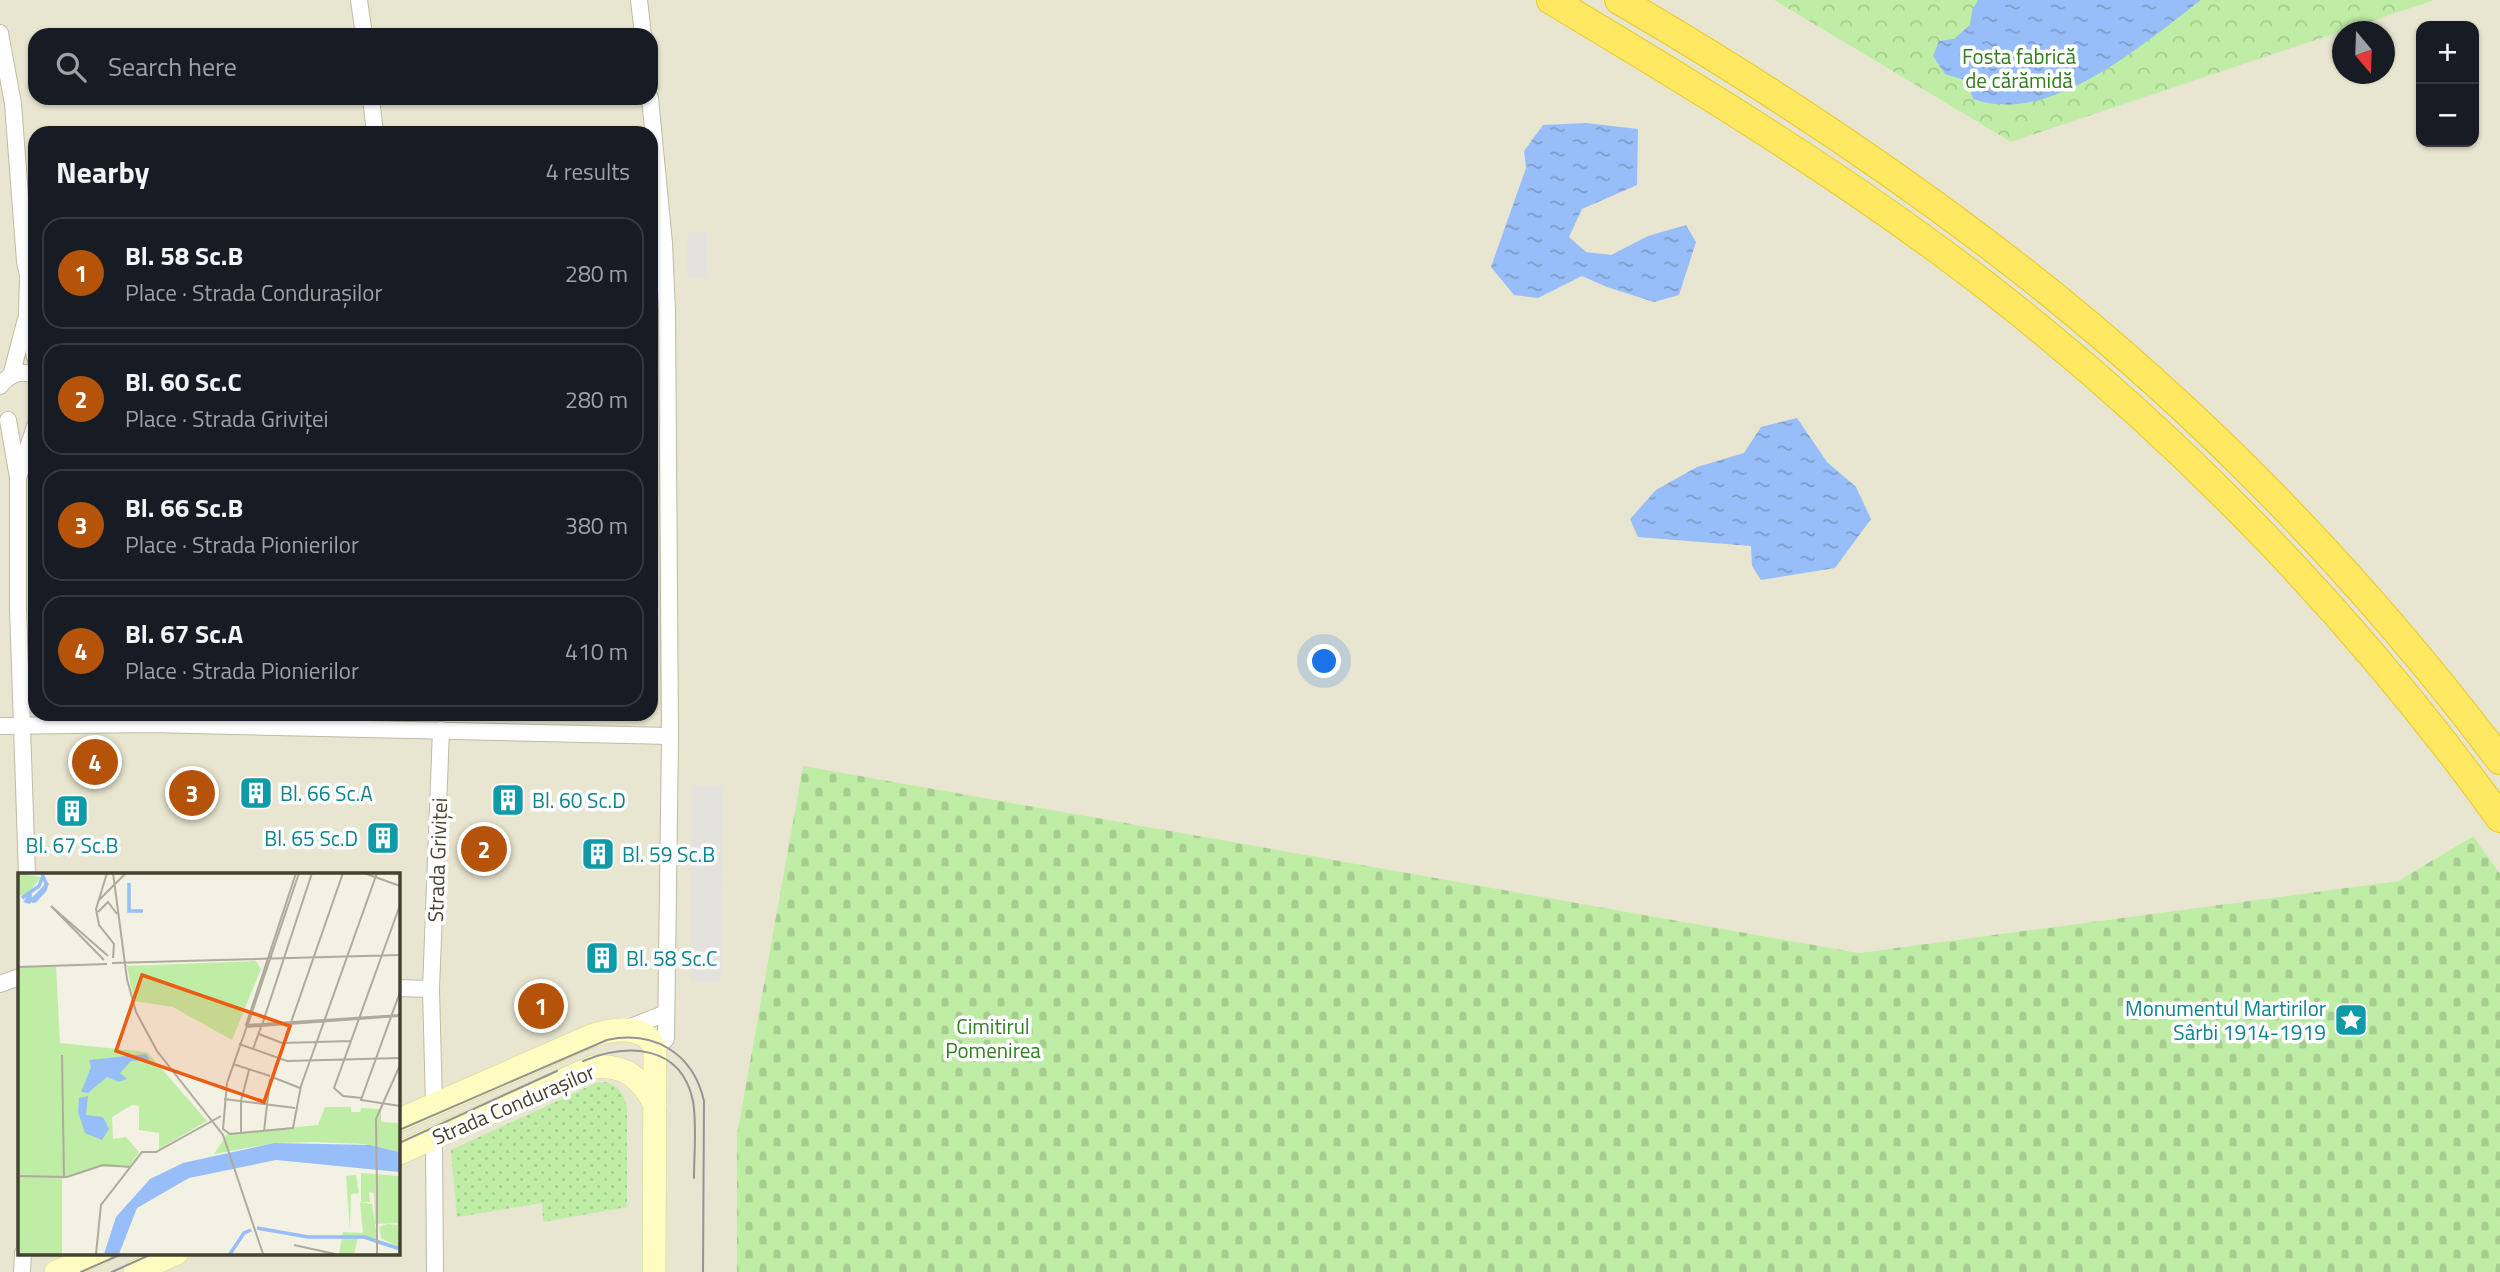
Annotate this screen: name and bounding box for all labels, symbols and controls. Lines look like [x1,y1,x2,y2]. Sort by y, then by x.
north arrow [2332,21,2395,84]
map controls [2416,21,2479,147]
button: + [2416,21,2479,84]
search box [28,28,658,105]
park label: Fosta fabrică de cărămidă [1962,40,2077,96]
text: Search here [108,47,237,86]
icon: search [52,48,90,86]
button: − [2416,84,2479,147]
text: Nearby [56,149,149,195]
text: 4 results [546,154,630,189]
text: Bl. 58 Sc.B [125,236,243,275]
text: 1 [75,256,87,291]
text: 280 m [565,256,628,291]
text: Place · Strada Condurașilor [125,275,382,310]
text: Bl. 60 Sc.C [125,362,242,401]
text: 2 [75,382,87,417]
text: 280 m [565,382,628,417]
text: Place · Strada Griviței [125,401,329,436]
text: Bl. 66 Sc.B [125,488,243,527]
text: 3 [75,508,87,543]
text: 380 m [565,508,628,543]
text: Place · Strada Pionierilor [125,527,359,562]
text: Bl. 67 Sc.A [125,614,243,653]
text: 4 [75,634,87,669]
text: 410 m [565,634,628,669]
your location [1307,644,1341,678]
text: Place · Strada Pionierilor [125,653,359,688]
pin: 4 [72,736,118,788]
pin: 3 [169,767,215,819]
building icon: Bl. 66 Sc.A [237,774,275,812]
place label: Bl. 66 Sc.A [280,777,373,809]
building icon: Bl. 60 Sc.D [489,781,527,819]
place label: Bl. 60 Sc.D [532,784,626,816]
building icon: Bl. 67 Sc.B [53,792,91,830]
street label: Strada Griviței [419,797,455,923]
building icon: Bl. 65 Sc.D [364,819,402,857]
place label: Bl. 65 Sc.D [264,822,358,854]
pin: 2 [461,823,507,875]
place label: Bl. 67 Sc.B [25,829,119,861]
building icon: Bl. 59 Sc.B [579,835,617,873]
place label: Bl. 59 Sc.B [622,838,715,870]
inset map [18,873,399,1254]
building icon: Bl. 58 Sc.C [583,939,621,977]
place label: Bl. 58 Sc.C [626,942,717,974]
pin: 1 [518,980,564,1032]
place label: Monumentul Martirilor Sârbi 1914-1919 [2125,992,2326,1048]
place icon: Monumentul Martirilor Sârbi 1914-1919 [2332,1001,2370,1039]
park label: Cimitirul Pomenirea [945,1010,1041,1066]
street label: Strada Condurașilor [427,1055,599,1153]

